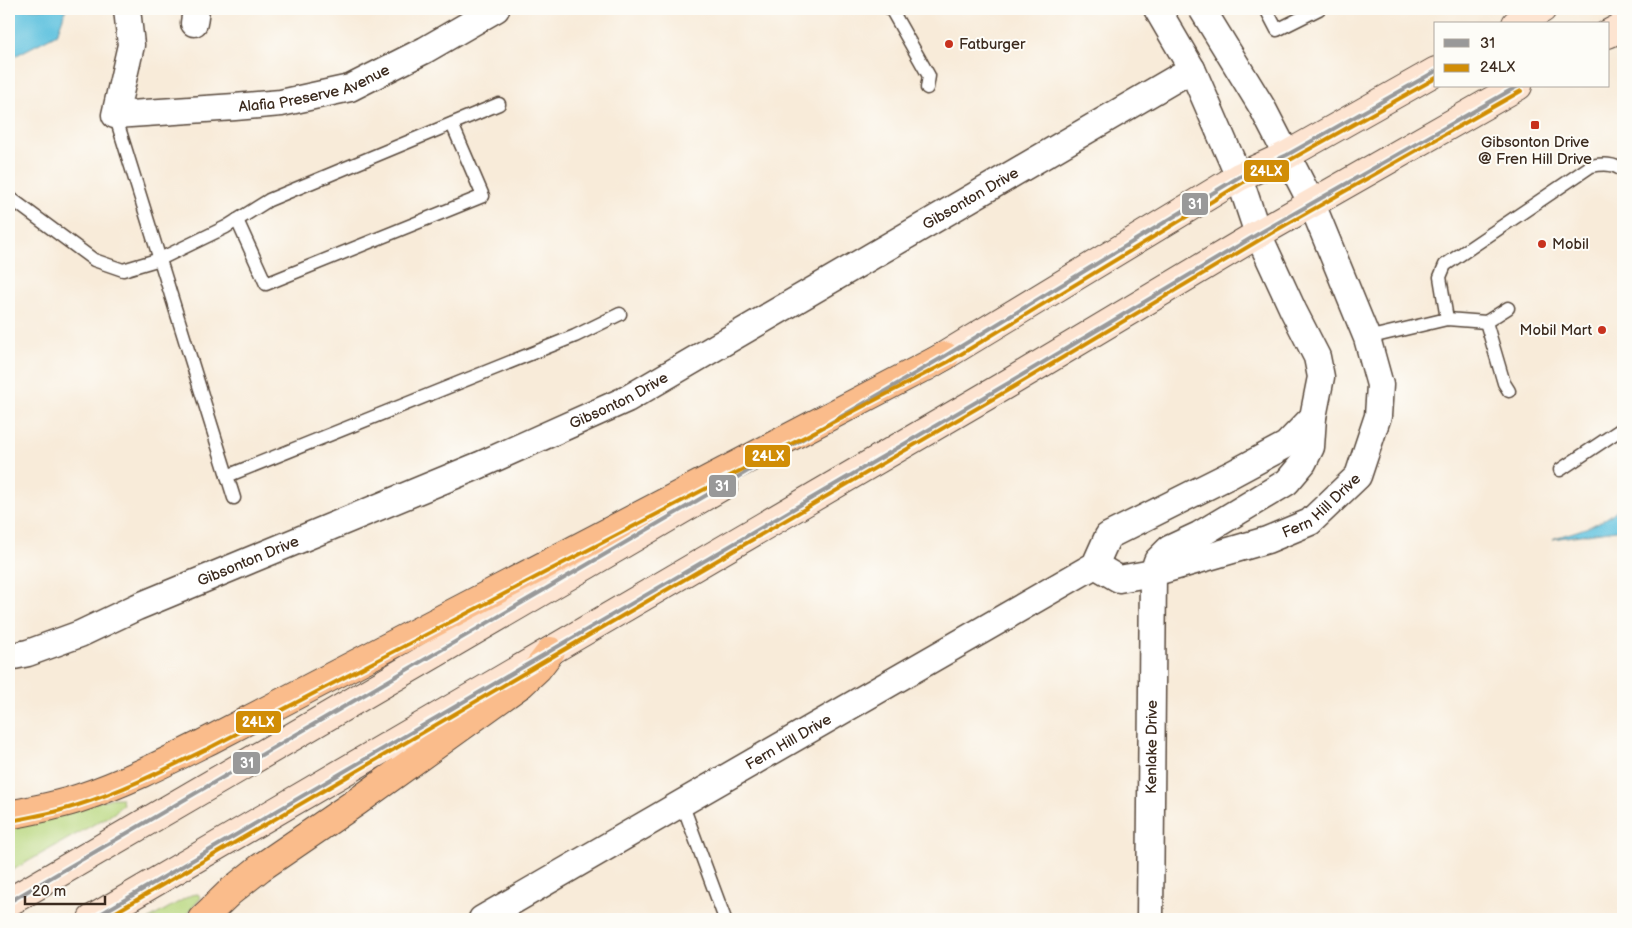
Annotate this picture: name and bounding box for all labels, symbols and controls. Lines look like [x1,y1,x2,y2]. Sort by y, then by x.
legend [1434,22,1610,88]
text: 31 [1480,34,1495,53]
place label: Fatburger [959,35,1026,54]
marker: Fatburger [943,38,955,50]
text: 24LX [1480,58,1515,77]
street label: Alafia Preserve Avenue [238,60,393,117]
marker: Gibsonton Drive @ Fren Hill Drive [1529,119,1541,131]
place label: Gibsonton Drive @ Fren Hill Drive [1478,133,1592,169]
line badge: 24LX [1243,159,1290,183]
street label: Gibsonton Drive [919,163,1022,234]
text: 24LX [1250,163,1283,180]
line badge: 31 [1181,192,1209,216]
text: 31 [1188,196,1202,213]
place label: Mobil [1552,235,1589,254]
marker: Mobil [1536,238,1548,250]
place label: Mobil Mart [1520,321,1592,340]
marker: Mobil Mart [1596,324,1608,336]
street label: Gibsonton Drive [566,368,672,434]
line badge: 24LX [744,444,791,468]
text: 24LX [752,448,785,465]
street label: Fern Hill Drive [1279,470,1365,543]
line badge: 31 [708,474,737,498]
text: 31 [715,478,729,495]
street label: Gibsonton Drive [195,532,302,591]
street label: Kenlake Drive [1142,700,1162,794]
line badge: 24LX [235,710,282,734]
street label: Fern Hill Drive [742,710,835,774]
text: 24LX [242,714,275,731]
line badge: 31 [232,751,261,775]
text: 31 [240,755,254,772]
scale bar [25,873,105,905]
text: 20 m [32,882,66,901]

